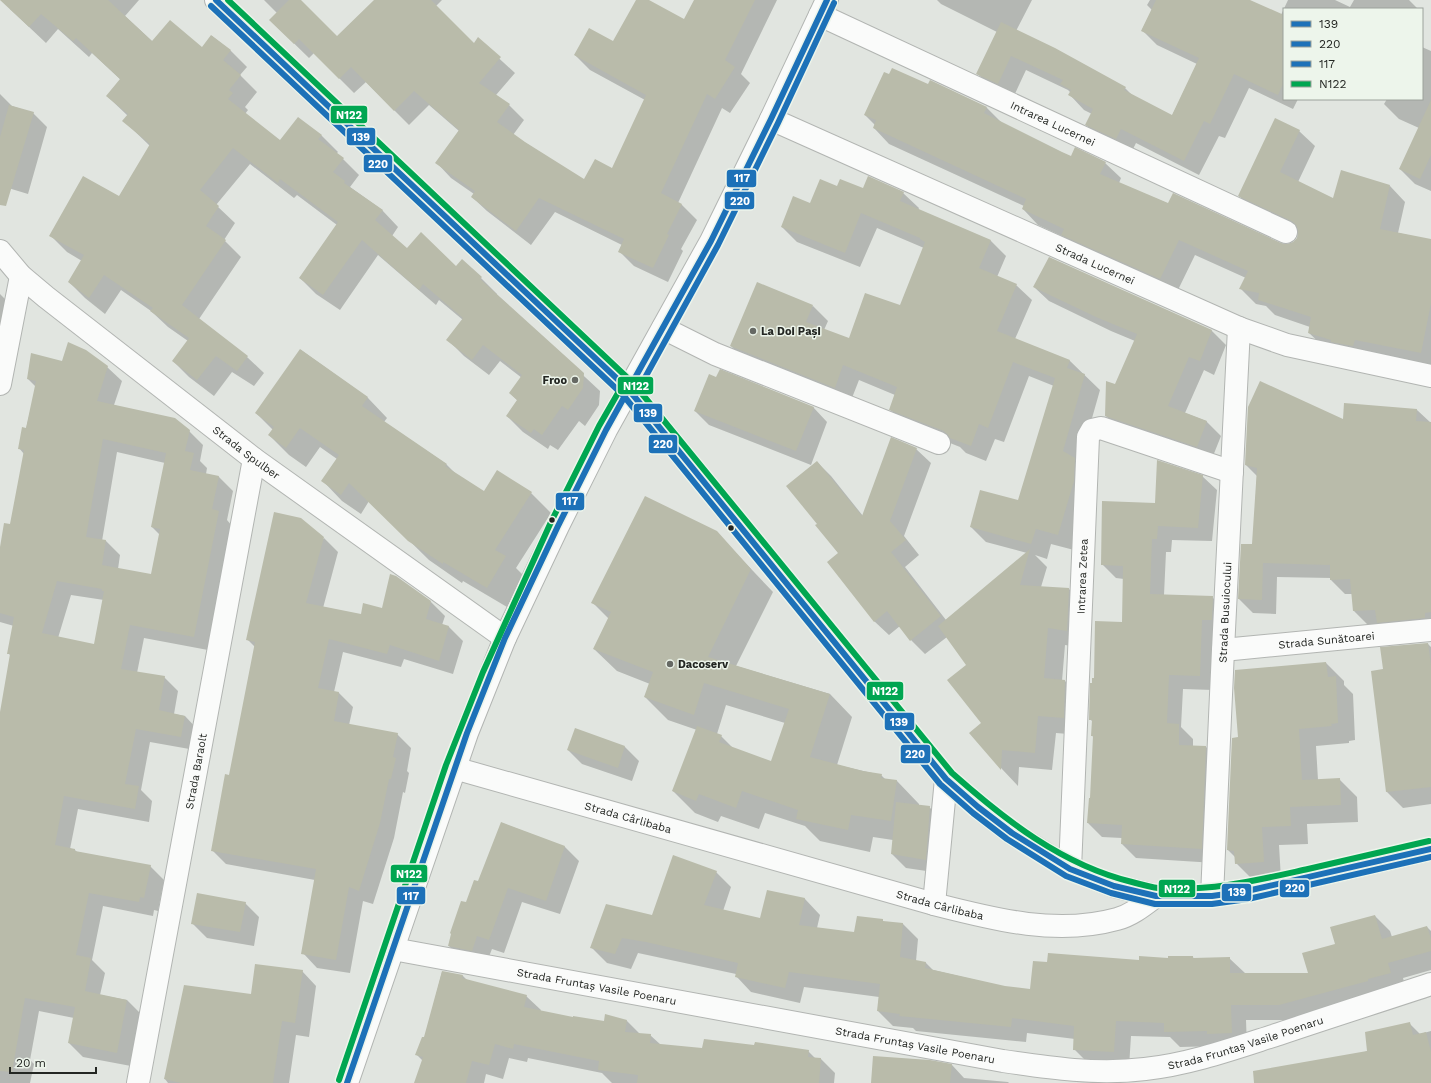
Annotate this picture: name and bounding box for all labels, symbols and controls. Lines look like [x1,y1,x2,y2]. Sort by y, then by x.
legend [1283,8,1423,100]
text: 139 [1319,17,1338,31]
text: 220 [1319,37,1340,51]
text: 117 [1319,57,1335,71]
text: N122 [1319,77,1346,91]
street label: Intrarea Lucernei [1008,99,1097,149]
line badge: N122 [330,105,368,124]
text: N122 [336,109,362,122]
line badge: 139 [346,127,376,146]
text: 139 [352,131,370,144]
line badge: 220 [363,154,393,173]
text: 220 [368,158,388,171]
line badge: 117 [726,169,757,188]
text: 117 [734,172,750,185]
line badge: 220 [724,191,755,210]
text: 220 [730,195,750,208]
street label: Strada Lucernei [1053,241,1137,288]
place label: La Doi Pași [761,325,821,338]
marker: La Doi Pași [748,326,758,336]
place label: Froo [543,374,567,387]
marker: Froo [570,375,580,385]
line badge: N122 [617,376,654,395]
text: N122 [623,380,649,393]
line badge: 139 [633,403,663,423]
text: 139 [639,407,657,420]
street label: Strada Spulber [210,423,283,483]
line badge: 220 [648,434,678,454]
text: 220 [653,438,673,451]
line badge: 117 [555,492,585,511]
text: 117 [562,495,578,508]
unlabelled marker [547,515,557,525]
unlabelled marker [726,523,736,533]
street label: Intrarea Zetea [1075,538,1091,614]
street label: Strada Busuiocului [1216,561,1234,663]
street label: Strada Sunătoarei [1278,629,1375,652]
place label: Dacoserv [678,658,729,671]
marker: Dacoserv [665,659,675,669]
line badge: N122 [866,681,904,701]
text: N122 [872,685,898,698]
line badge: 139 [884,712,915,731]
text: 139 [890,716,908,729]
street label: Strada Baraolt [183,732,210,811]
line badge: 220 [900,744,931,764]
text: 220 [905,748,925,761]
street label: Strada Cârlibaba [583,799,673,836]
line badge: N122 [390,864,428,883]
text: N122 [396,868,422,881]
line badge: N122 [1158,879,1196,898]
line badge: 220 [1279,879,1310,898]
text: 220 [1285,882,1305,895]
text: N122 [1164,883,1190,896]
line badge: 139 [1221,883,1252,902]
line badge: 117 [396,886,426,905]
text: 139 [1228,886,1246,899]
street label: Strada Cârlibaba [895,888,985,923]
text: 117 [403,890,419,903]
street label: Strada Fruntaș Vasile Poenaru [516,966,677,1008]
street label: Strada Fruntaș Vasile Poenaru [1167,1014,1325,1073]
street label: Strada Fruntaș Vasile Poenaru [834,1024,996,1066]
scale bar [10,1049,96,1075]
text: 20 m [16,1056,46,1070]

